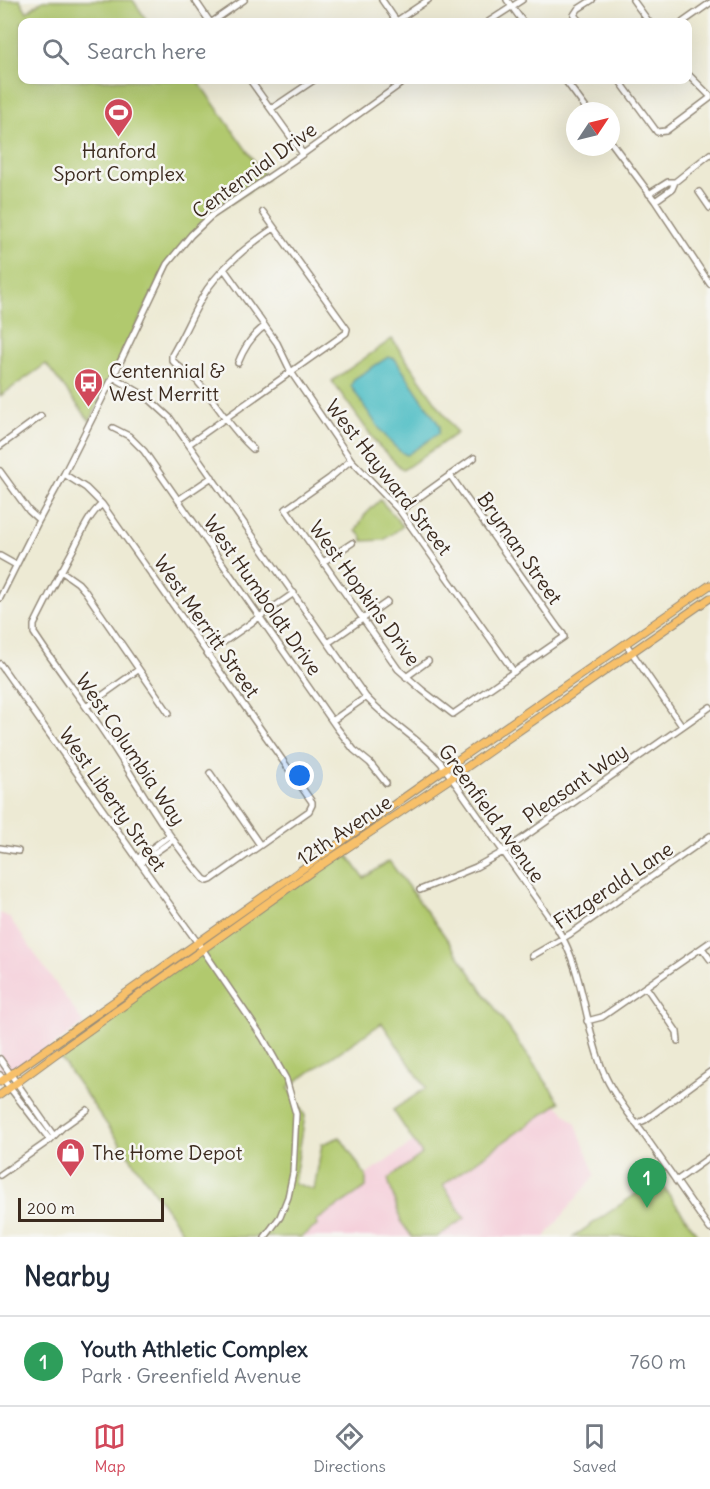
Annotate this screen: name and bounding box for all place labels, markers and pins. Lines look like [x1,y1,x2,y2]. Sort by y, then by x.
sports icon: Hanford Sport Complex [103,96,135,138]
place label: Hanford Sport Complex [53,138,185,186]
place label: Centennial & West Merritt [109,358,225,406]
bus stop icon: Centennial & West Merritt [72,366,104,408]
shop icon: The Home Depot [55,1136,87,1178]
place label: The Home Depot [92,1140,243,1165]
pin: 1 [628,1158,666,1208]

